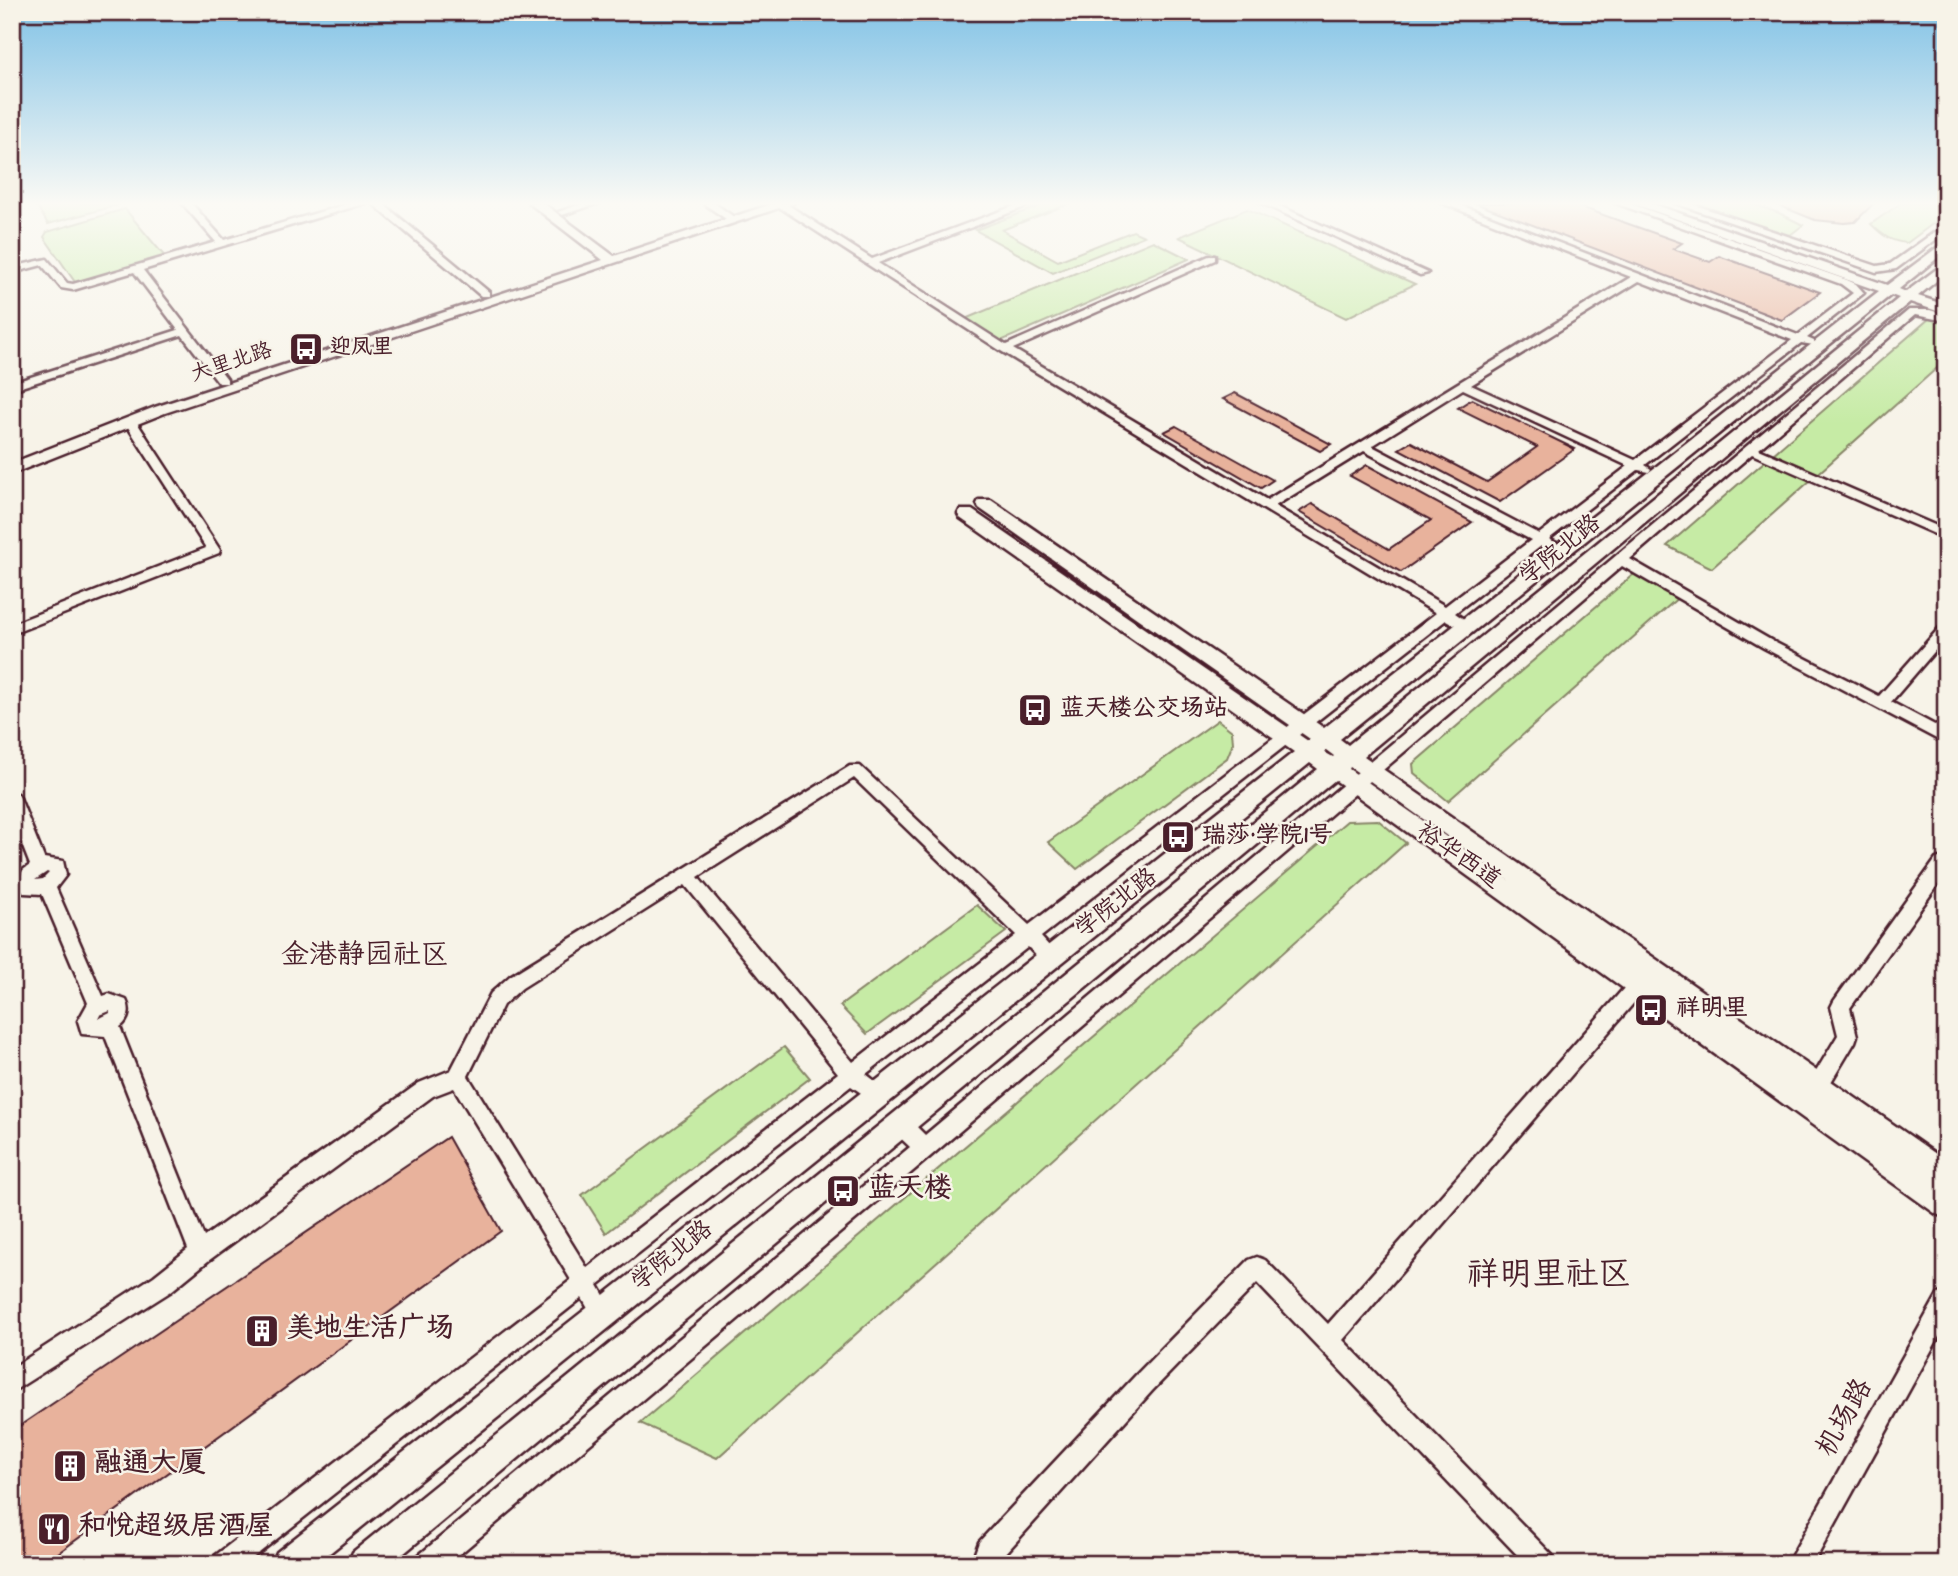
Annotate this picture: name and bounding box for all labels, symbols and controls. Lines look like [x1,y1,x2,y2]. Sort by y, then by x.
bus stop icon: 迎凤里 [287,330,325,368]
place label: 迎凤里 [330,334,393,364]
street label: 大里北路 [187,337,277,391]
street label: 学院北路 [1513,508,1609,594]
bus stop icon: 蓝天楼公交场站 [1016,691,1054,729]
place label: 蓝天楼公交场站 [1060,693,1228,727]
street label: 裕华西道 [1409,816,1507,898]
bus stop icon: 瑞莎·学院1号 [1159,818,1197,856]
place label: 瑞莎·学院1号 [1202,820,1333,854]
street label: 学院北路 [1069,861,1165,947]
district label: 金港静园社区 [281,938,449,978]
bus stop icon: 祥明里 [1632,991,1670,1029]
place label: 祥明里 [1676,993,1748,1027]
place label: 蓝天楼 [868,1171,952,1211]
bus stop icon: 蓝天楼 [824,1172,862,1210]
street label: 学院北路 [625,1214,721,1300]
district label: 祥明里社区 [1467,1254,1632,1301]
place label: 美地生活广场 [286,1311,454,1351]
building icon: 美地生活广场 [243,1312,281,1350]
street label: 机场路 [1809,1373,1885,1465]
place label: 融通大厦 [94,1446,206,1486]
building icon: 融通大厦 [51,1447,89,1485]
place label: 和悦超级居酒屋 [78,1509,274,1549]
restaurant icon: 和悦超级居酒屋 [35,1510,73,1548]

